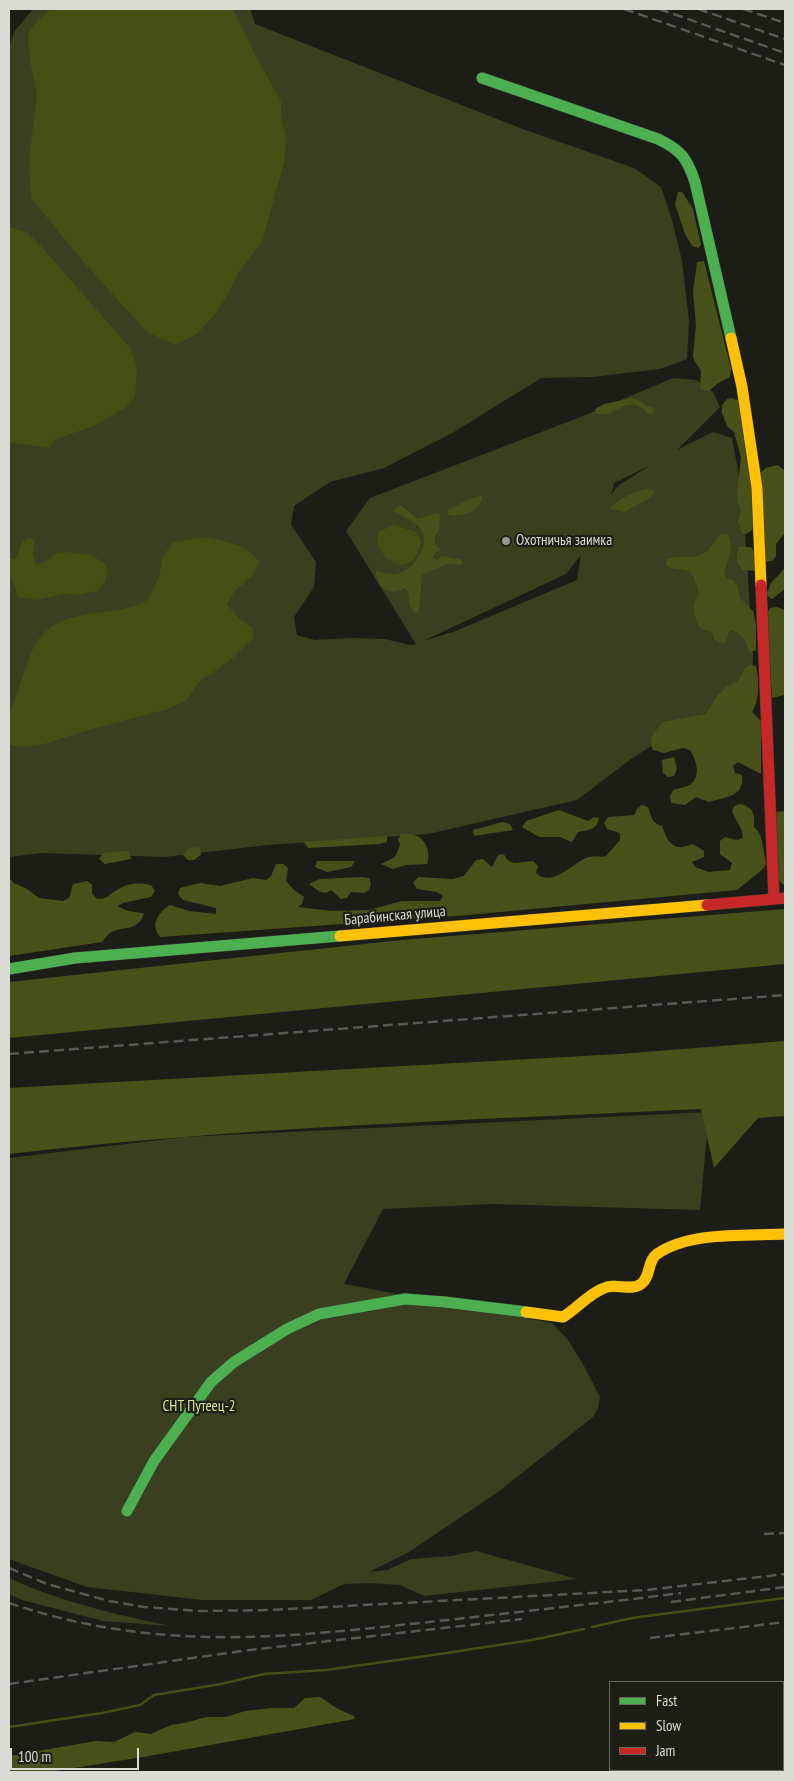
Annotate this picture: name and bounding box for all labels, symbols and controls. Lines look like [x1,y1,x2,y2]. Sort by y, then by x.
place label: Охотничья заимка [516,532,612,550]
marker: Охотничья заимка [500,535,512,547]
street label: Барабинская улица [344,903,446,929]
park label: СНТ Путеец-2 [162,1398,236,1416]
legend [609,1681,784,1771]
text: Fast [656,1691,677,1710]
text: Slow [656,1716,681,1735]
scale bar [12,1738,141,1770]
text: Jam [656,1741,675,1760]
text: 100 m [18,1747,51,1766]

